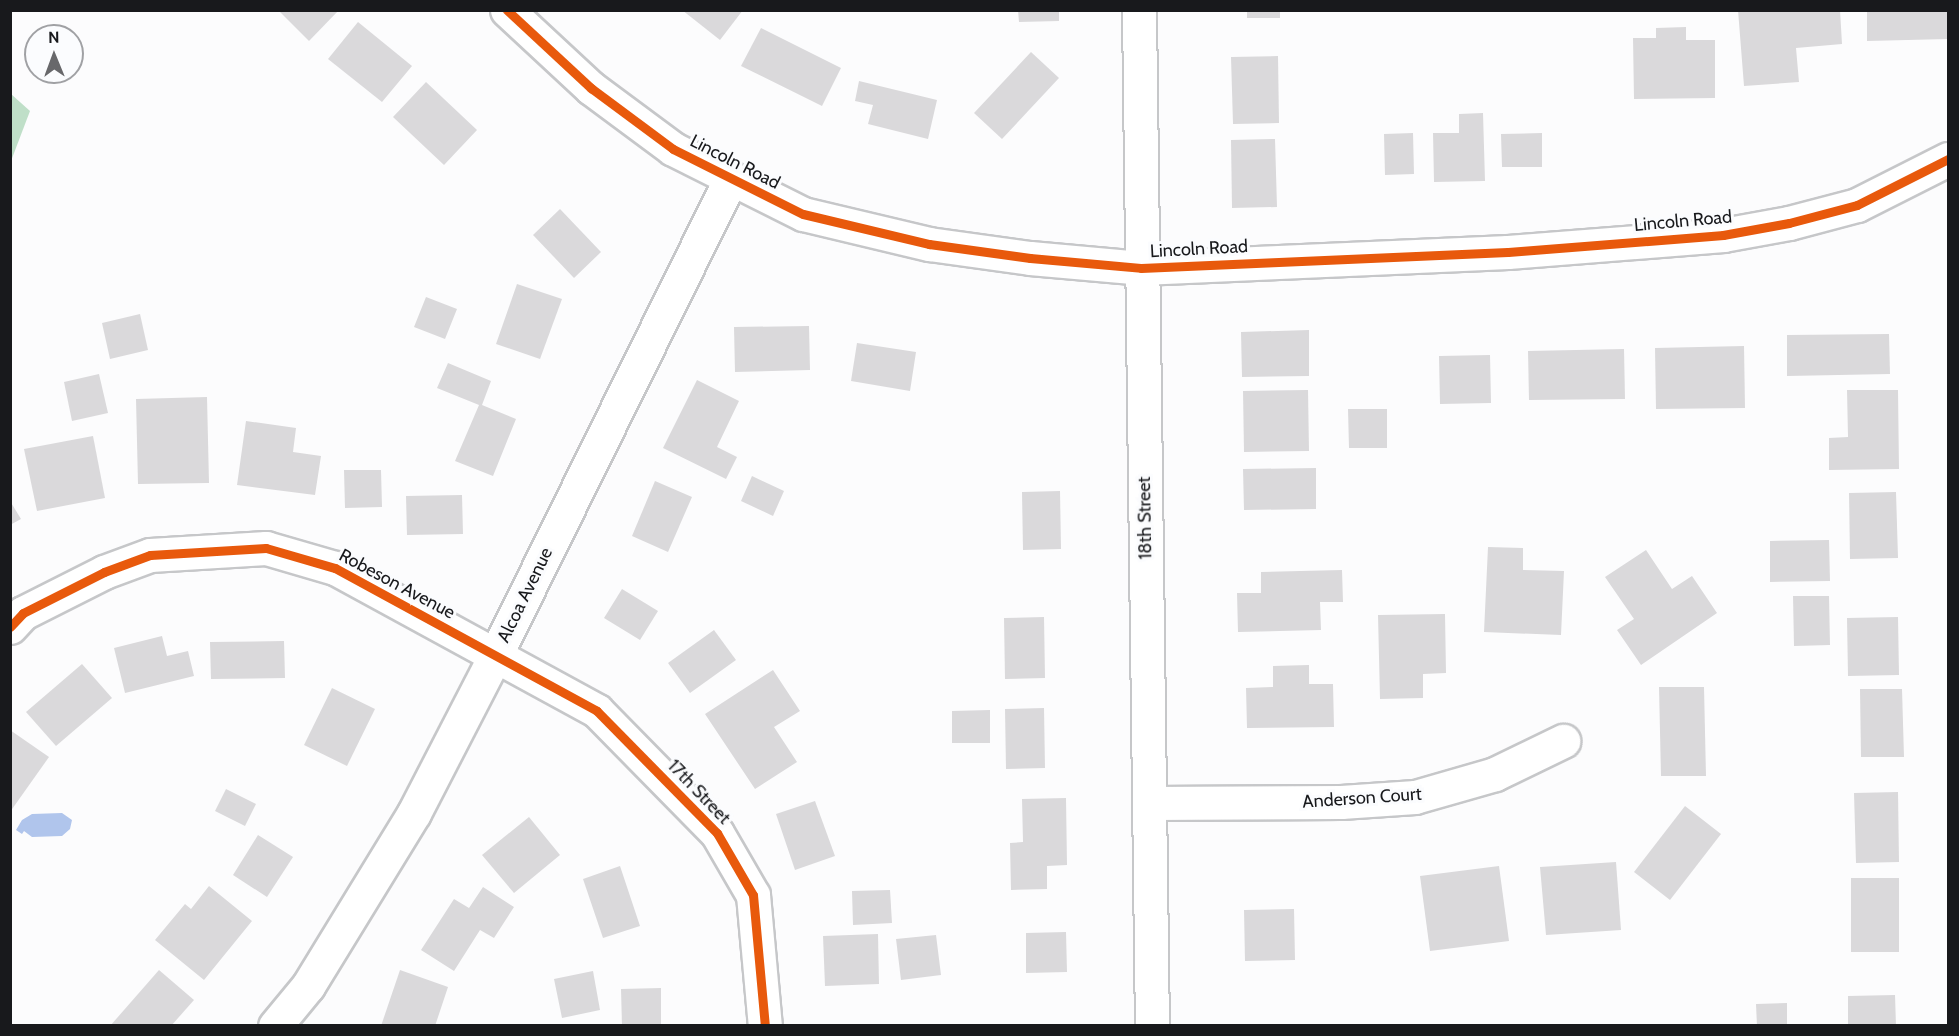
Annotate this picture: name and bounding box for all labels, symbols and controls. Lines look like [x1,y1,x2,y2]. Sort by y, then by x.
north arrow [24,24,84,84]
text: N [48,28,60,47]
street label: Lincoln Road [686,130,784,194]
street label: Lincoln Road [1633,206,1733,236]
street label: Lincoln Road [1149,236,1249,262]
street label: 18th Street [1133,476,1157,560]
street label: Robeson Avenue [335,544,459,624]
street label: Alcoa Avenue [493,544,557,646]
street label: 17th Street [663,755,735,829]
street label: Anderson Court [1302,783,1422,813]

